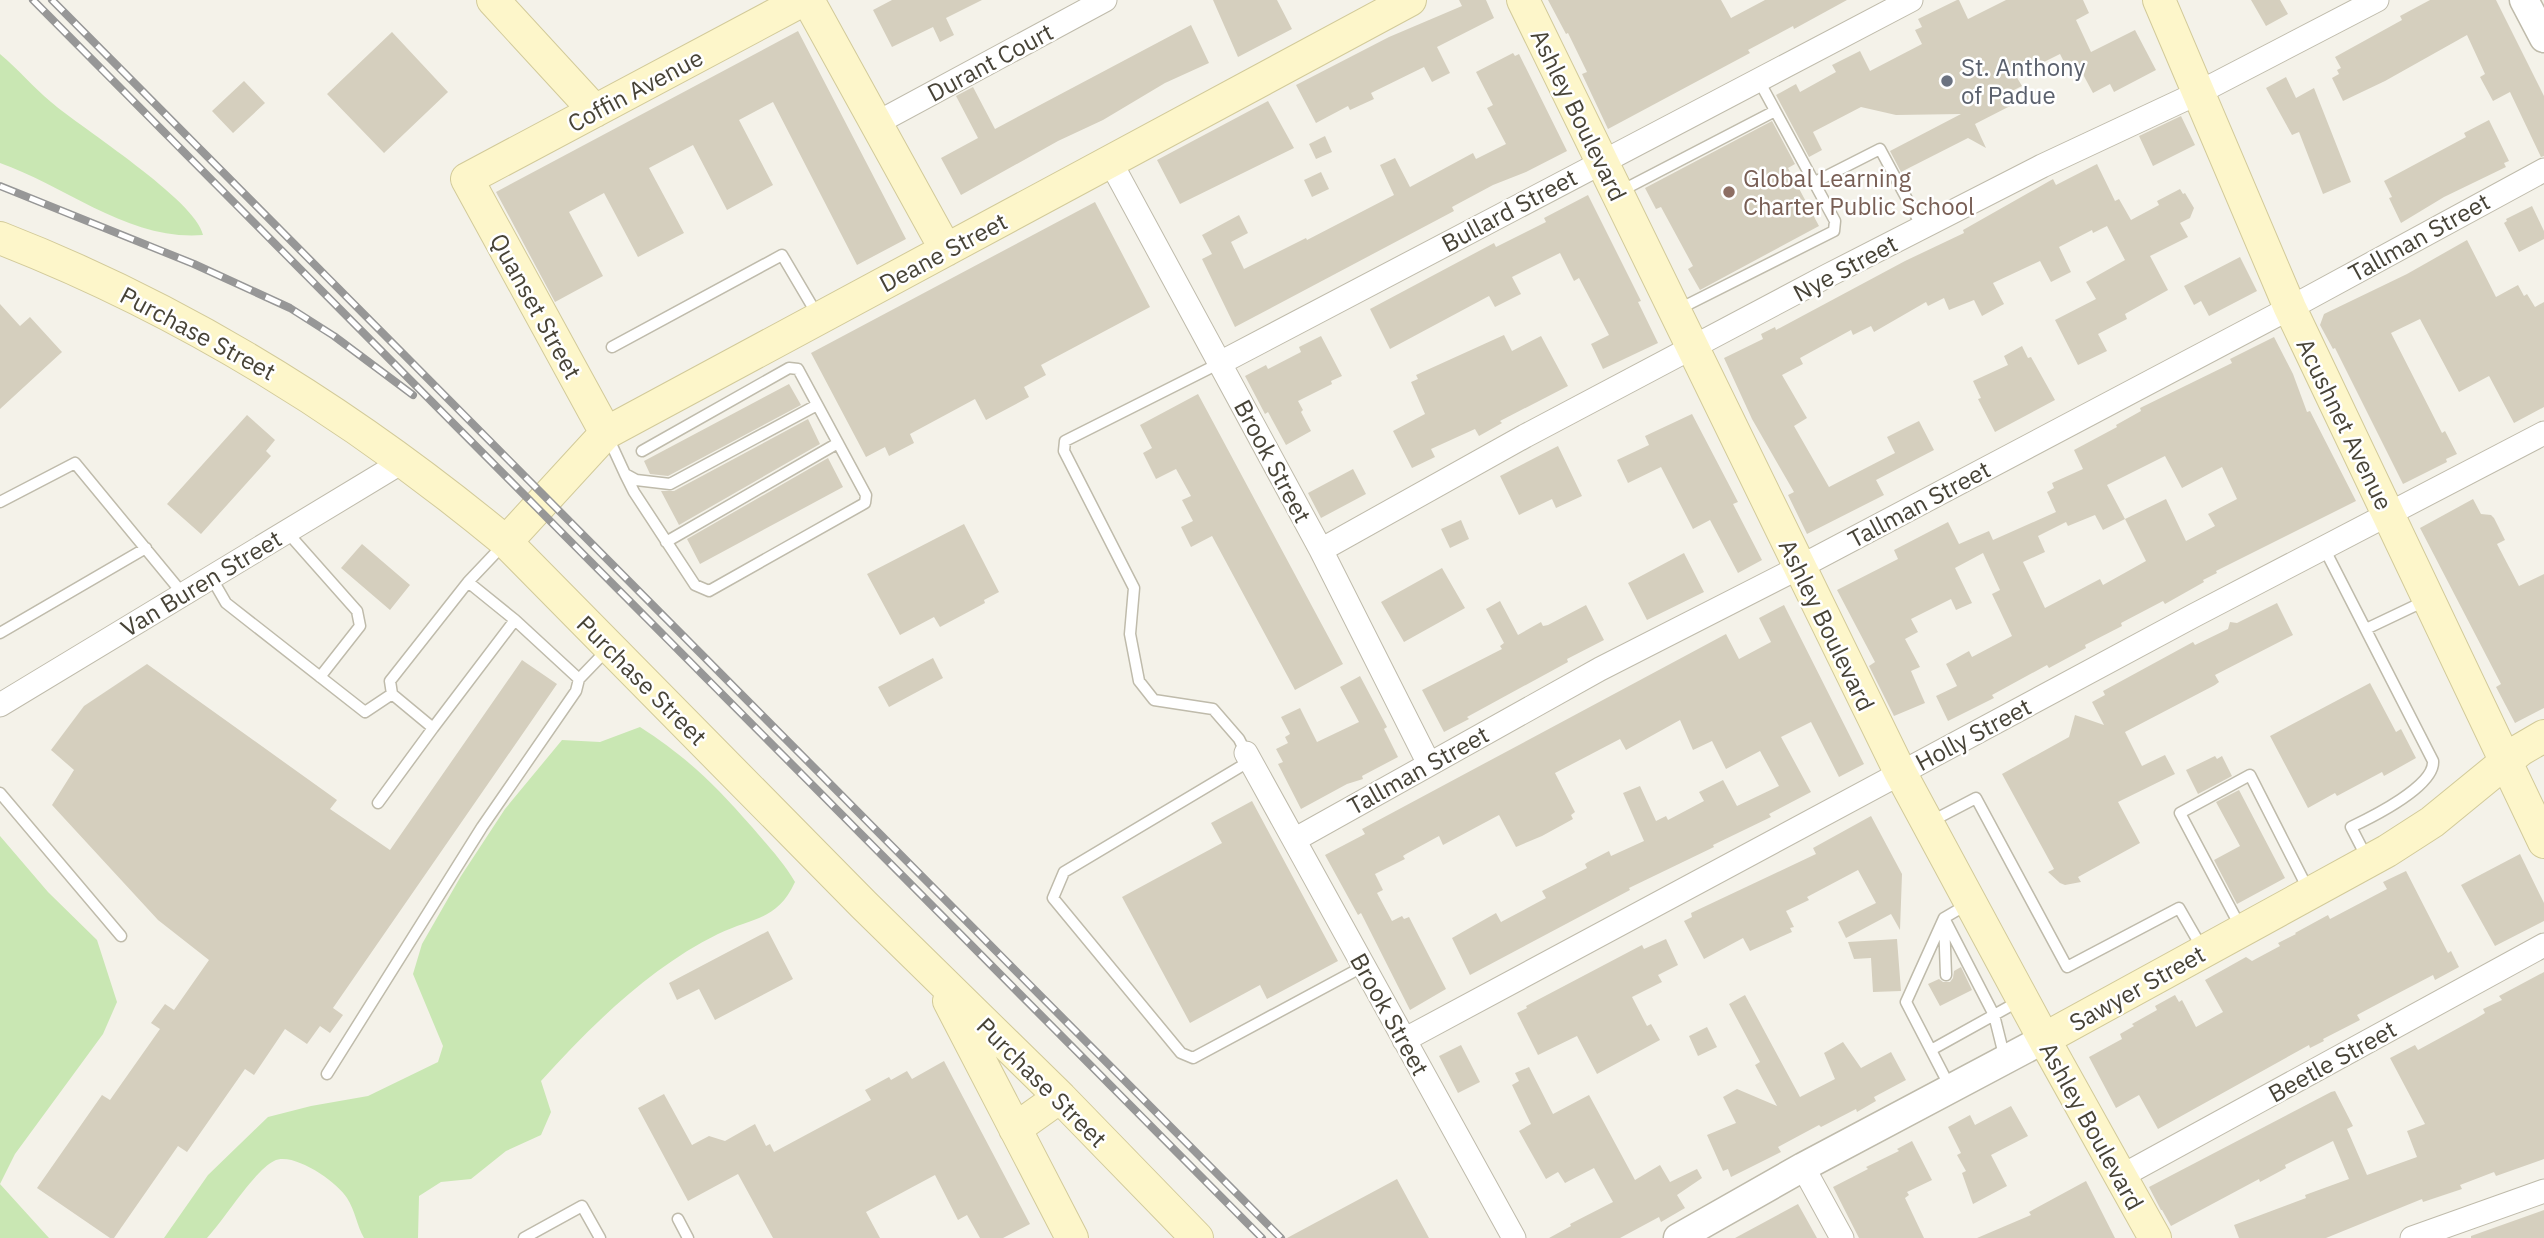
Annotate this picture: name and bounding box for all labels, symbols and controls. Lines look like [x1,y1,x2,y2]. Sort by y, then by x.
street label: Durant Court [921,15,1059,109]
street label: Ashley Boulevard [1524,24,1634,206]
street label: Coffin Avenue [562,41,708,139]
place label: St. Anthony of Padue [1961,51,2086,111]
marker: St. Anthony of Padue [1939,73,1955,89]
street label: Bullard Street [1436,161,1582,259]
place label: Global Learning Charter Public School [1743,162,1975,222]
marker: Global Learning Charter Public School [1721,184,1737,200]
street label: Tallman Street [2343,185,2495,289]
street label: Deane Street [874,205,1012,299]
street label: Quanset Street [483,227,589,385]
street label: Nye Street [1787,227,1903,309]
street label: Purchase Street [115,279,281,387]
street label: Acushnet Avenue [2290,333,2400,515]
street label: Brook Street [1227,394,1319,528]
street label: Tallman Street [1842,453,1996,555]
street label: Van Buren Street [115,522,287,644]
street label: Ashley Boulevard [1772,534,1882,716]
street label: Purchase Street [570,608,714,752]
street label: Holly Street [1910,690,2036,778]
street label: Tallman Street [1342,718,1494,822]
street label: Sawyer Street [2063,938,2211,1038]
street label: Brook Street [1343,947,1437,1081]
street label: Purchase Street [970,1010,1114,1154]
street label: Beetle Street [2262,1013,2402,1109]
street label: Ashley Boulevard [2033,1036,2151,1216]

